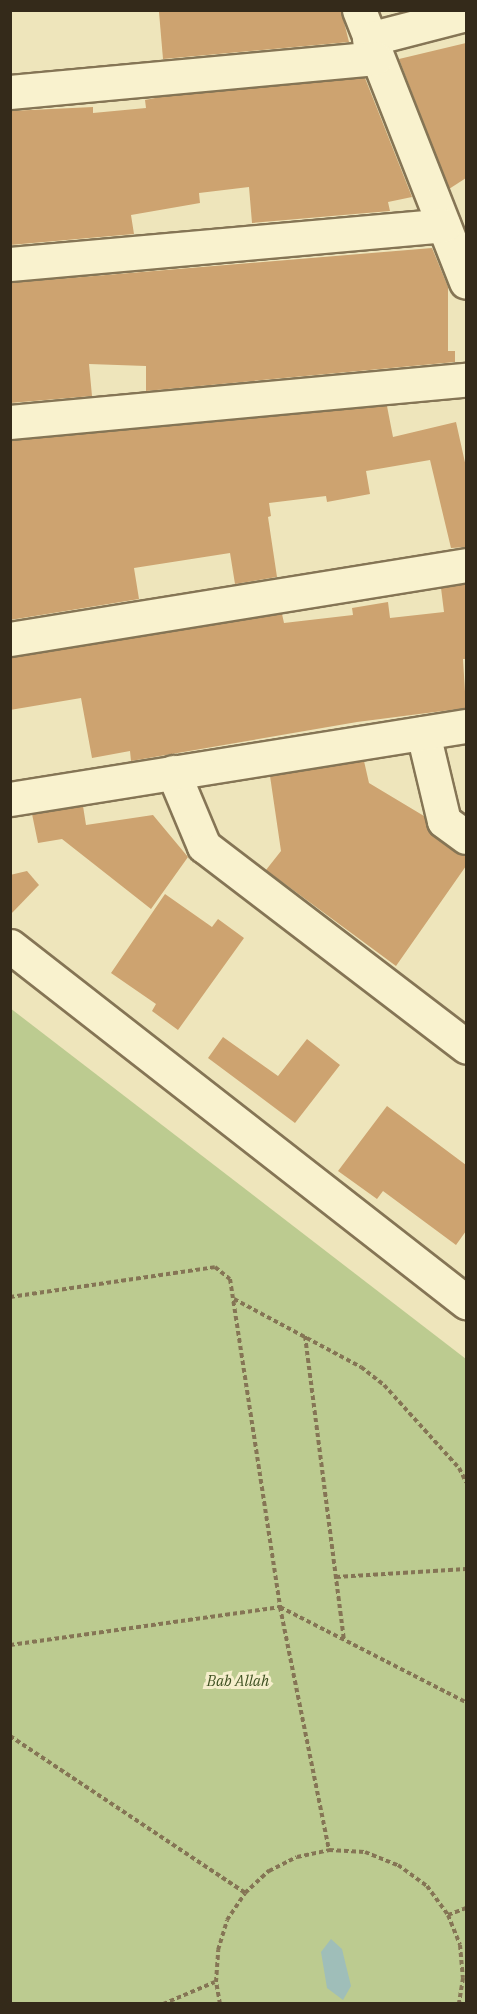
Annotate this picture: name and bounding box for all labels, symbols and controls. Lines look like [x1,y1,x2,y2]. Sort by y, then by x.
park label: Bab Allah [207,1672,269,1690]

